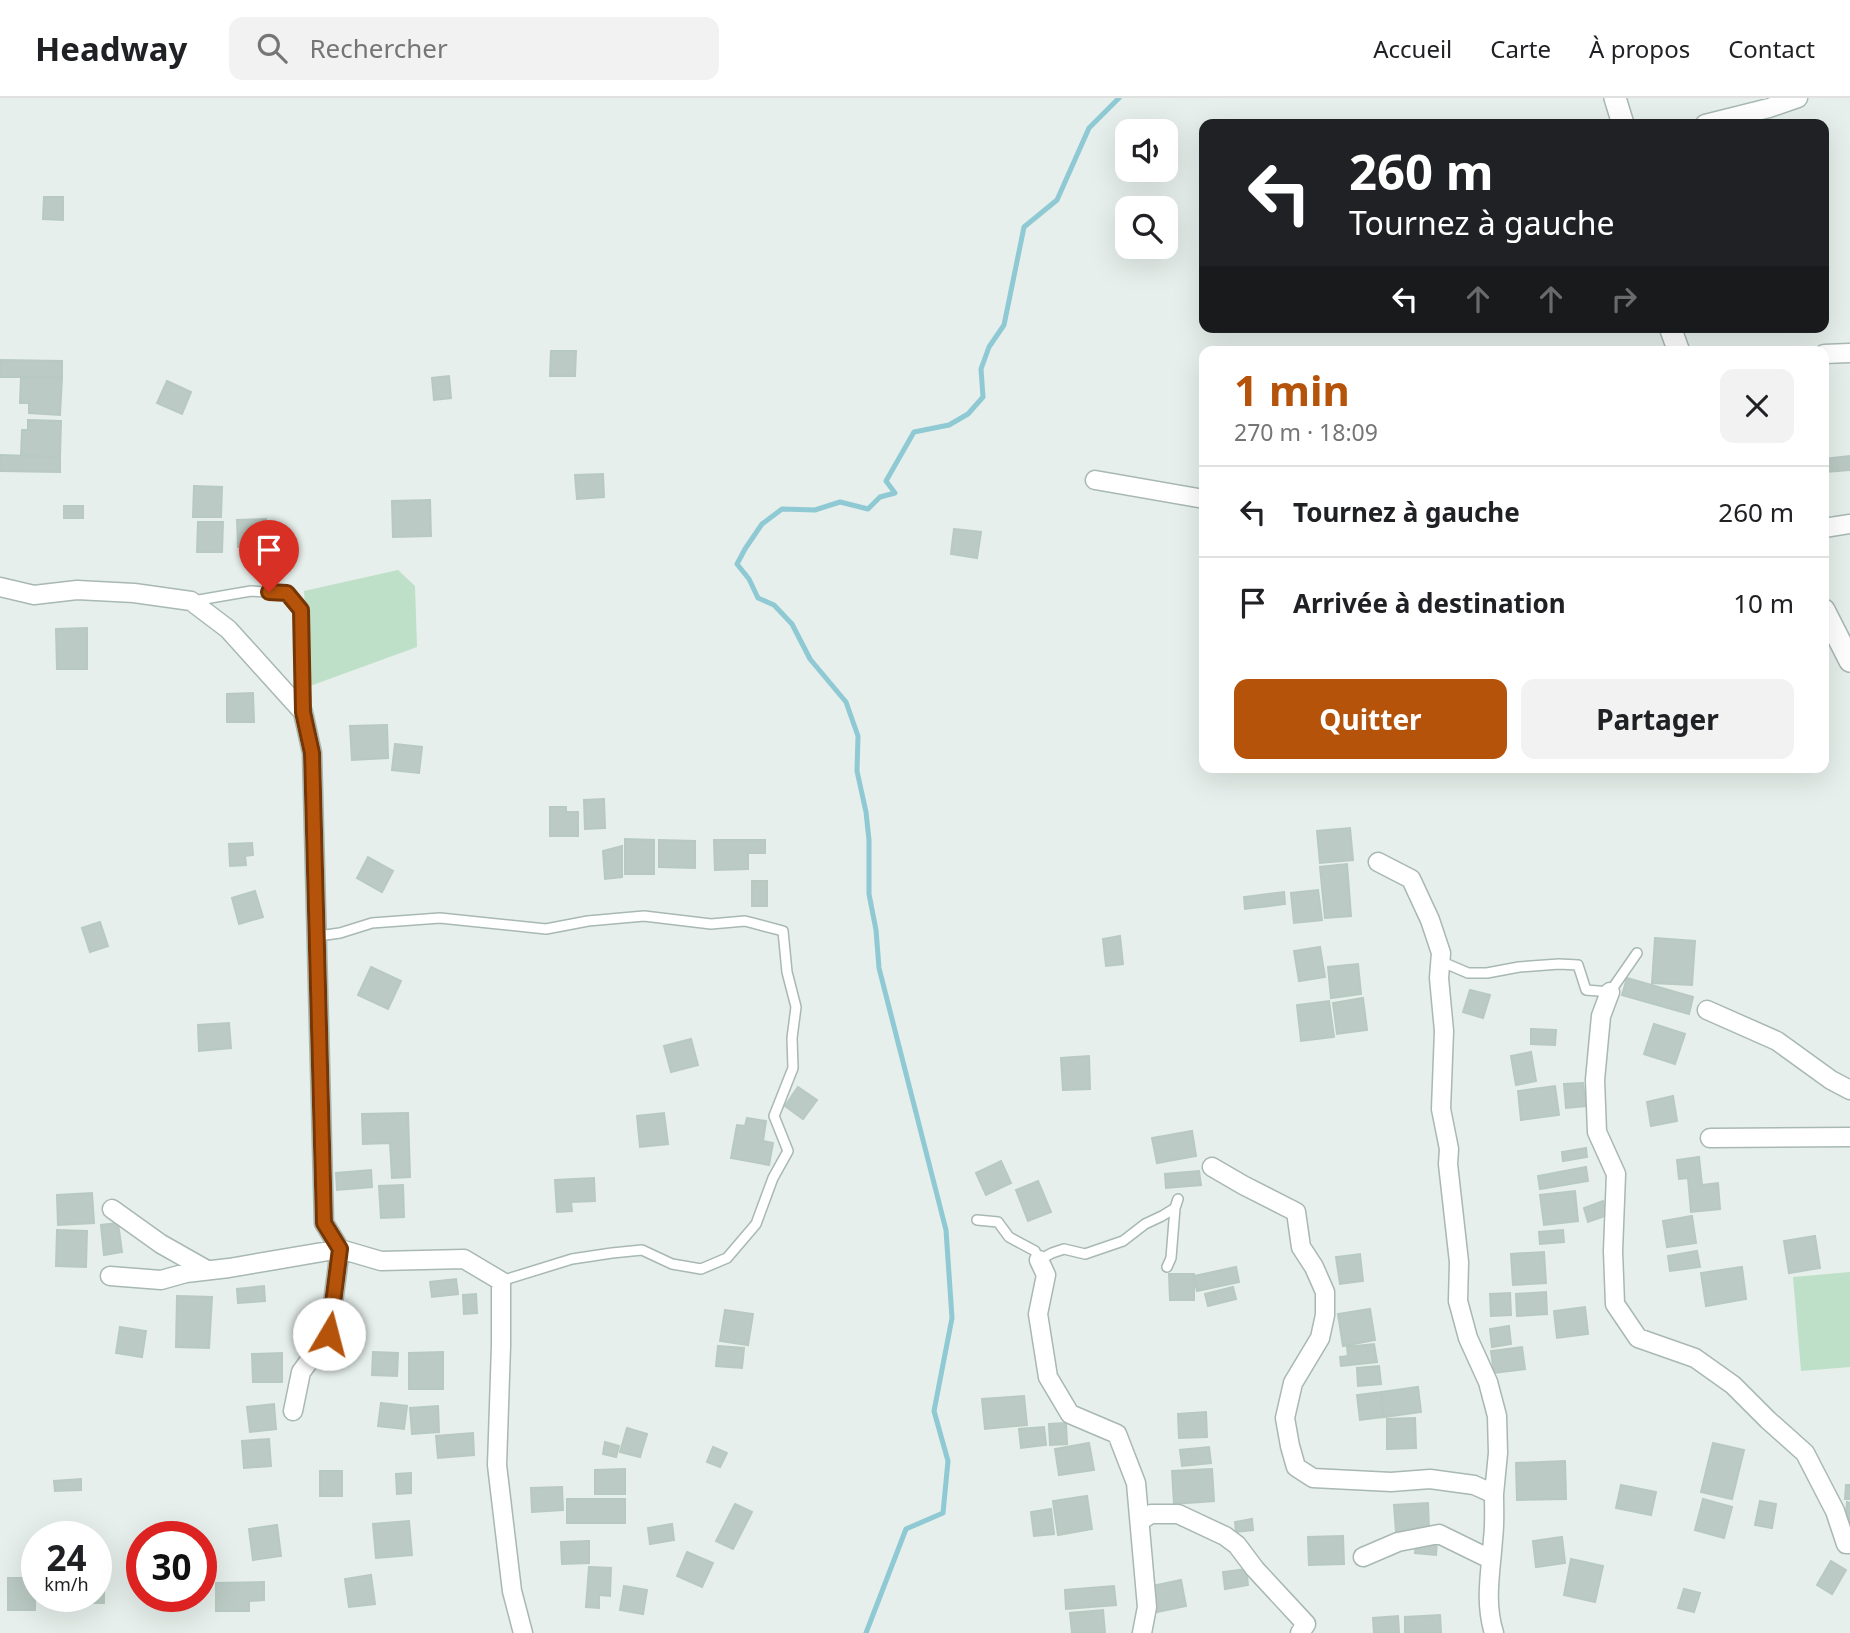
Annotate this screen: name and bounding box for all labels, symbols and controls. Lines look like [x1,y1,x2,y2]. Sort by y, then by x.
search box [229,17,719,80]
text: Headway [35,26,187,71]
icon: search [253,29,291,67]
text: Rechercher [309,30,448,66]
text: Accueil [1373,32,1452,65]
text: Carte [1490,32,1551,65]
text: À propos [1589,32,1690,65]
text: Contact [1728,32,1815,65]
map controls [1115,119,1178,259]
button: sound [1115,119,1178,182]
text: 260 m [1349,138,1494,204]
icon: left [1234,147,1325,238]
button: search [1115,196,1178,259]
text: Tournez à gauche [1349,201,1615,244]
icon: left [1386,280,1424,318]
icon: ahead [1459,280,1497,318]
icon: ahead [1532,280,1570,318]
icon: right [1605,280,1643,318]
text: 1 min [1234,361,1350,418]
button: close [1720,369,1794,443]
text: 270 m · 18:09 [1234,416,1378,448]
icon: left [1234,493,1272,531]
text: Tournez à gauche [1293,494,1520,530]
text: 260 m [1718,494,1794,530]
pin [239,520,299,592]
icon: arrive [250,531,288,569]
icon: arrive [1234,584,1272,622]
text: Arrivée à destination [1293,585,1566,621]
text: 10 m [1733,585,1794,621]
button: Quitter [1234,679,1507,759]
button: Partager [1521,679,1794,759]
position arrow [292,1297,366,1371]
speed limit sign: 30 [126,1521,217,1612]
text: 24 [46,1534,87,1581]
text: km/h [44,1572,89,1596]

